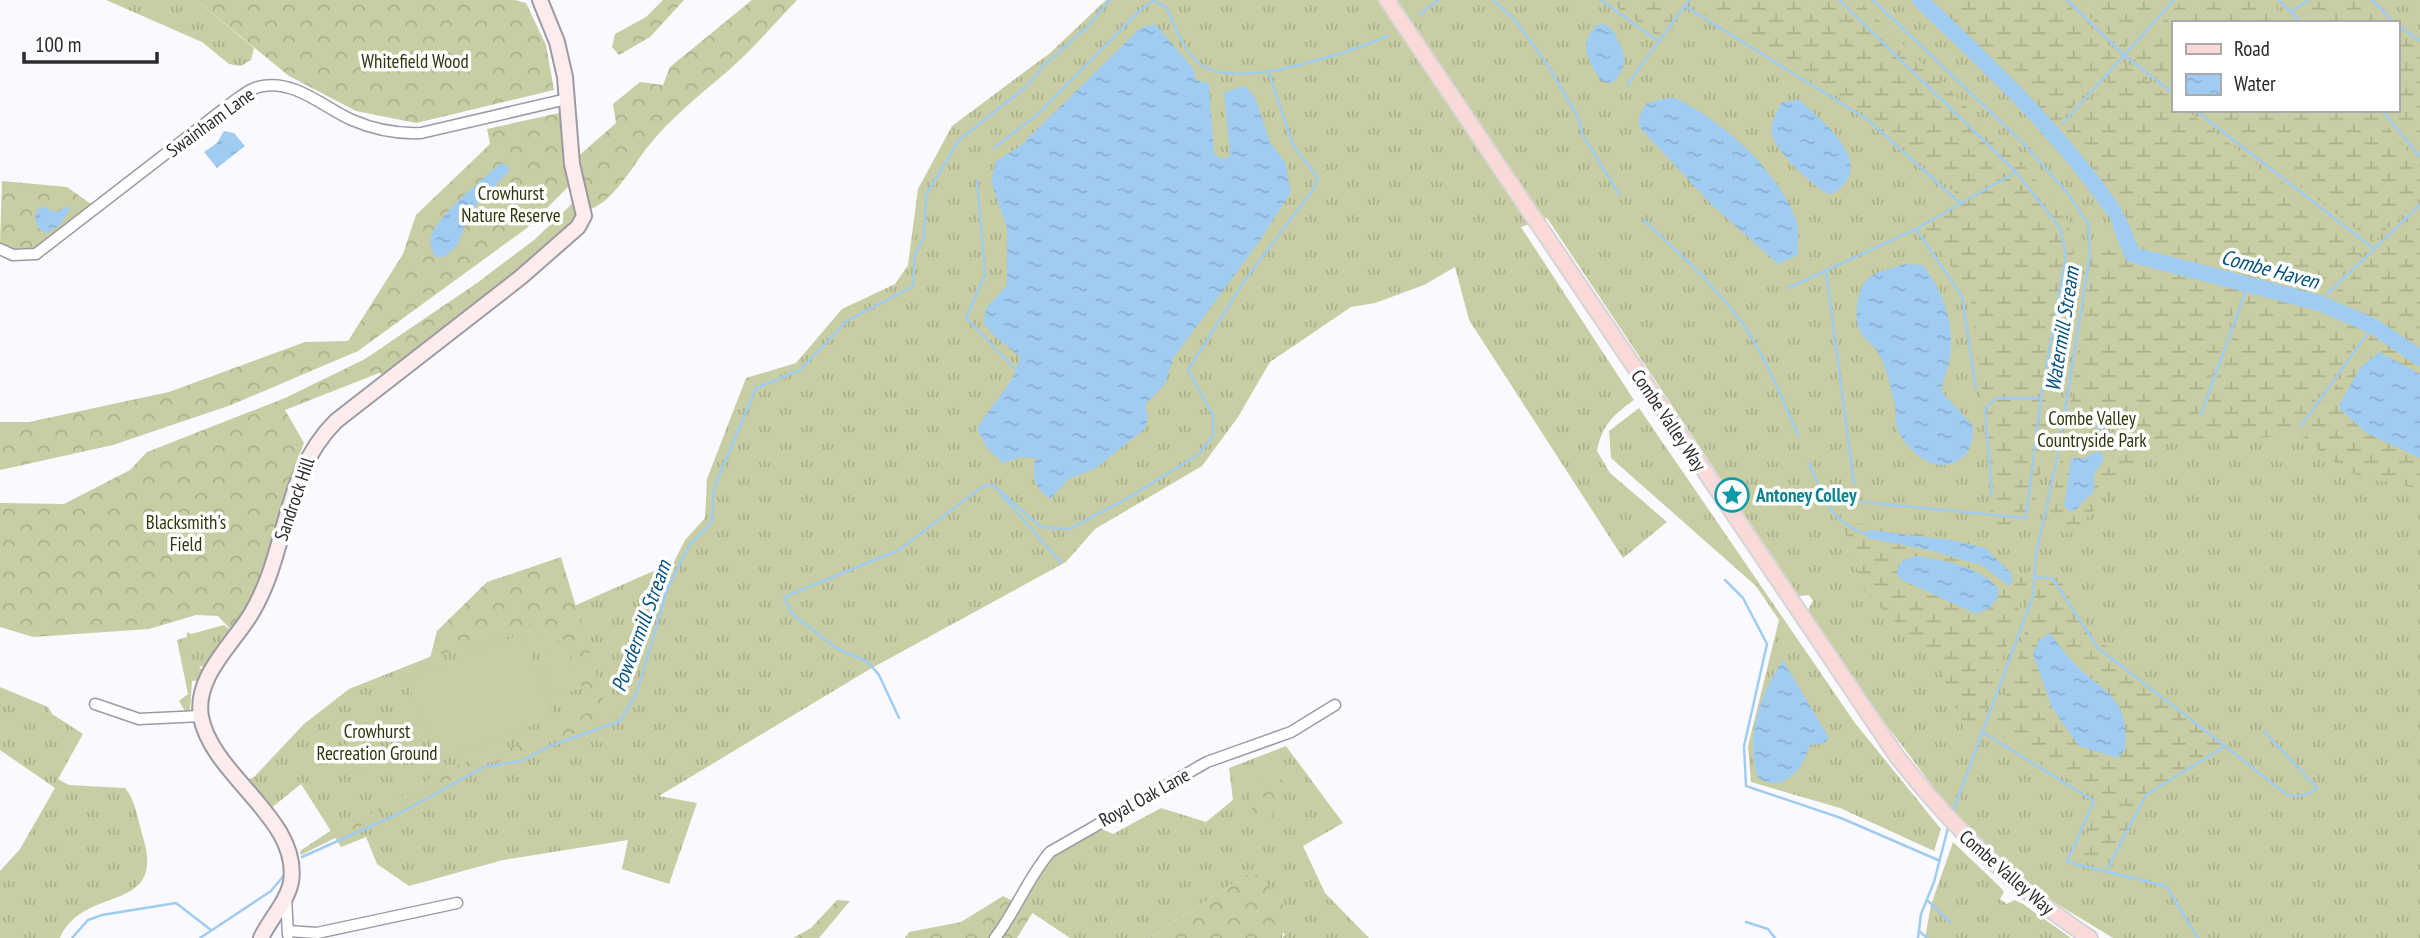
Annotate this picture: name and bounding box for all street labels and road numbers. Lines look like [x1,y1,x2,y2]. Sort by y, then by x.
street label: Swainham Lane [161,82,259,162]
street label: Combe Valley Way [1626,365,1712,476]
street label: Sandrock Hill [269,454,320,544]
street label: Royal Oak Lane [1094,762,1194,832]
street label: Combe Valley Way [1955,824,2060,920]

